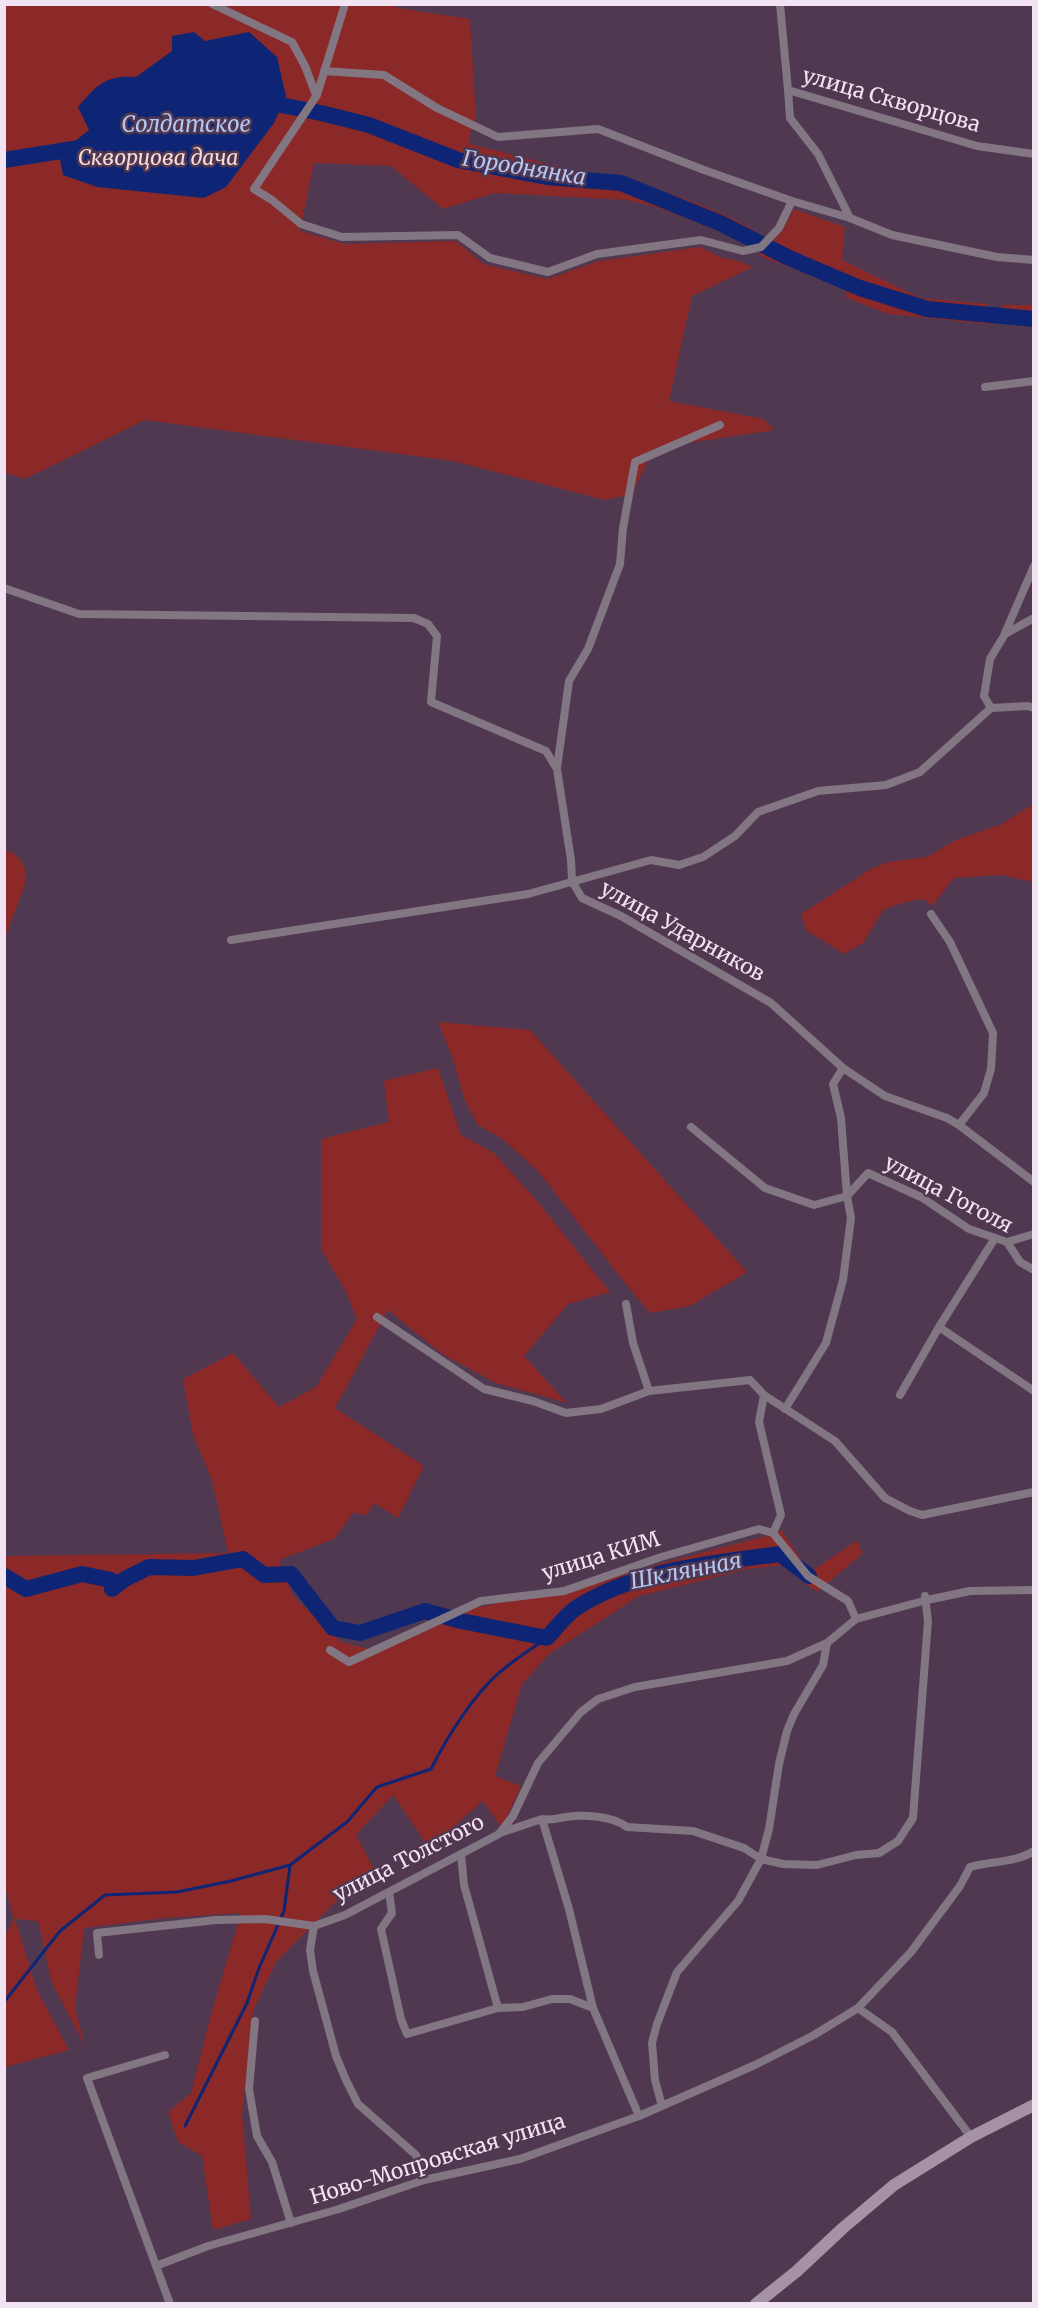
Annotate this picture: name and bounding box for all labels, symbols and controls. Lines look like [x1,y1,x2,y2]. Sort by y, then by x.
street label: улица Скворцова [799,64,983,138]
water label: Солдатское [121,113,251,139]
park label: Скворцова дача [78,146,238,172]
water label: Городнянка [460,146,588,192]
street label: улица Ударников [595,876,769,988]
street label: улица Гоголя [880,1151,1016,1239]
street label: улица КИМ [539,1527,663,1587]
water label: Шклянная [628,1548,744,1596]
street label: улица Толстого [329,1810,489,1908]
street label: Ново-Мопровская улица [307,2109,569,2211]

